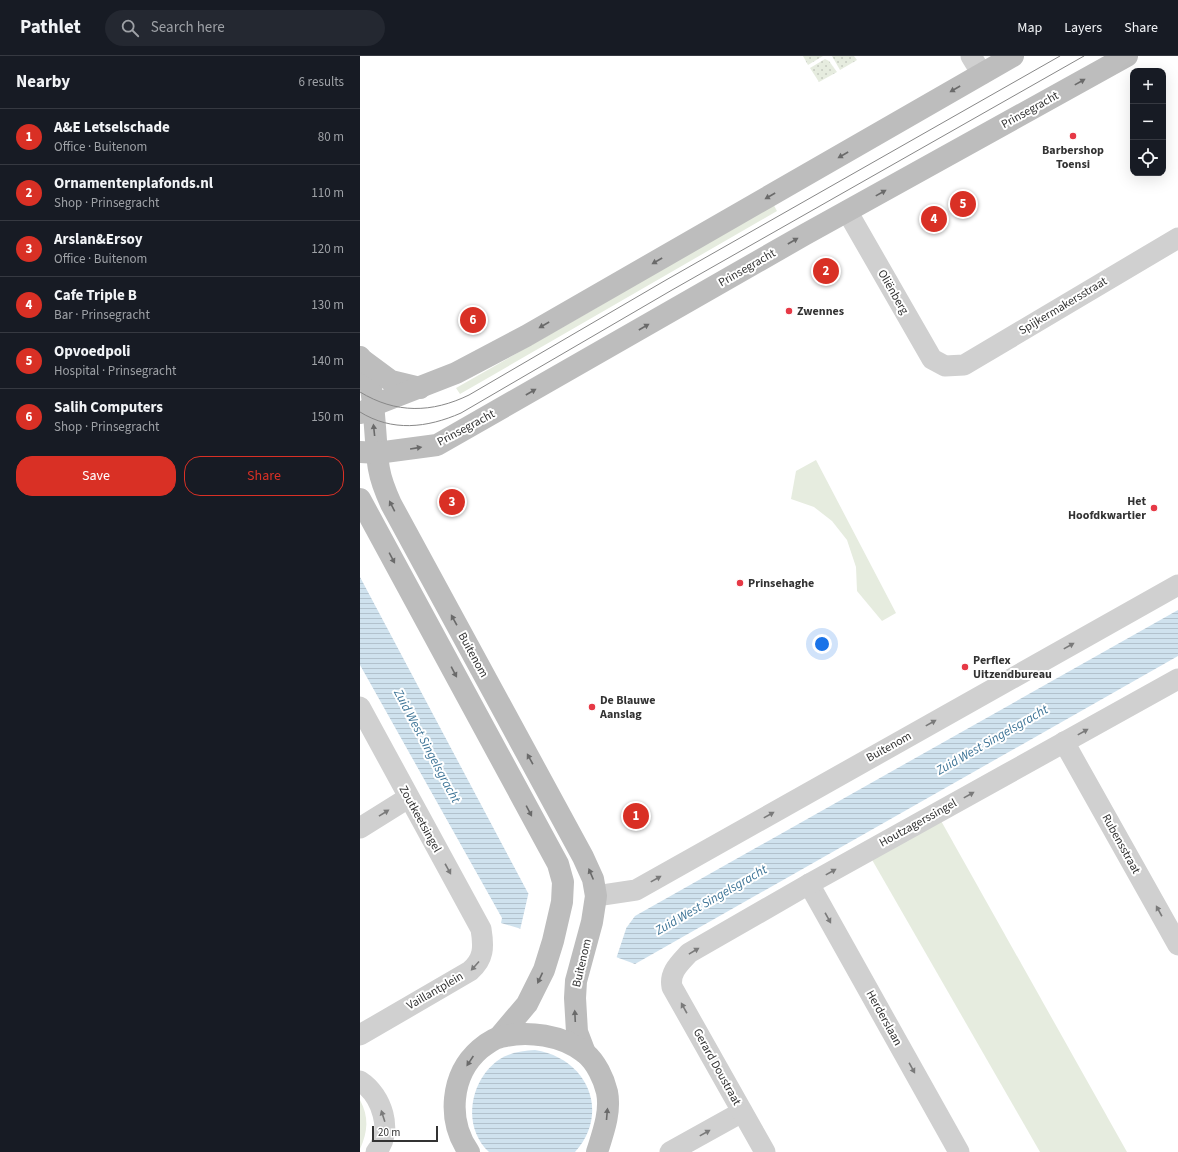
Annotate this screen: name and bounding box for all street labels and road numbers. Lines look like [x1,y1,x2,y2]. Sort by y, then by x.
street label: Prinsegracht [998,87,1062,133]
street label: Prinsegracht [715,245,779,291]
street label: Oliënberg [873,266,913,318]
street label: Spijkermakersstraat [1016,273,1110,339]
street label: Prinsegracht [434,406,498,450]
street label: Buitenom [454,629,492,681]
street label: Buitenom [863,728,915,766]
street label: Zoutkeetsingel [395,782,445,856]
street label: Houtzagerssingel [876,795,960,851]
street label: Rubensstraat [1098,811,1144,877]
street label: Buitenom [568,937,596,989]
street label: Vaillantplein [404,968,466,1014]
street label: Herderslaan [862,987,906,1049]
street label: Gerard Doustraat [689,1025,745,1109]

